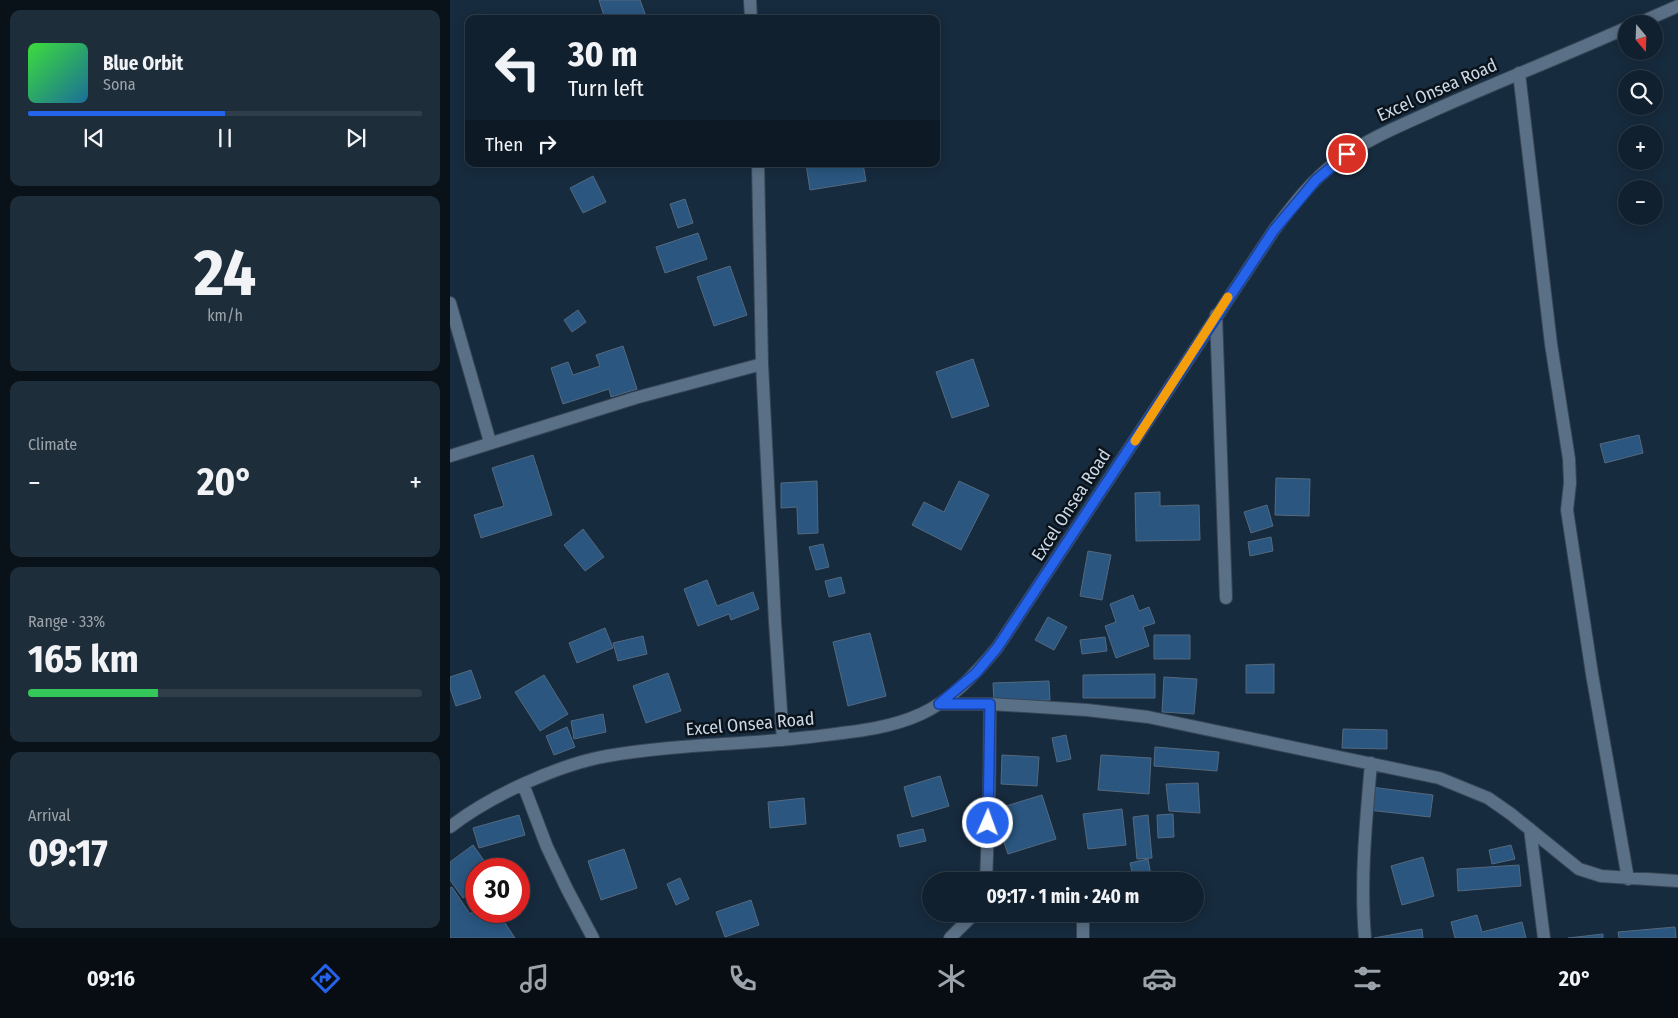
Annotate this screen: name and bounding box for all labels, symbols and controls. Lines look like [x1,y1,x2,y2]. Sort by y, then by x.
north arrow [1618,15,1662,60]
map controls [1618,15,1663,225]
text: 30 m [568,33,638,75]
icon: left [485,35,550,100]
text: Blue Orbit [103,52,183,75]
street label: Excel Onsea Road [1374,54,1500,126]
button: search [1618,70,1663,115]
text: Sona [103,75,136,94]
text: Turn left [568,75,644,102]
icon: previous [80,124,108,152]
icon: pause [211,124,239,152]
icon: next [342,124,370,152]
button: + [1618,125,1663,170]
icon: right [533,130,561,158]
text: Then [485,133,523,156]
pin [1326,133,1368,175]
icon: arrive [1333,140,1361,168]
button: − [1618,180,1663,225]
text: 24 [194,234,256,312]
text: km/h [207,306,243,325]
text: Climate [28,435,77,454]
street label: Excel Onsea Road [1027,445,1115,565]
text: 20° [197,459,253,505]
text: − [28,466,41,499]
text: + [409,466,422,499]
text: Range · 33% [28,612,105,631]
text: 165 km [28,636,139,682]
street label: Excel Onsea Road [685,707,815,741]
position arrow [961,796,1013,848]
text: Arrival [28,806,70,825]
text: 09:17 [28,830,108,876]
speed limit sign: 30 [465,858,530,923]
text: 09:17 · 1 min · 240 m [987,885,1139,908]
icon: directions [308,961,343,996]
icon: music [517,961,552,996]
icon: phone [725,961,760,996]
icon: climate [934,961,969,996]
icon: car [1142,961,1177,996]
icon: filters [1350,961,1385,996]
text: 09:16 [87,965,135,992]
text: 20° [1559,965,1591,992]

